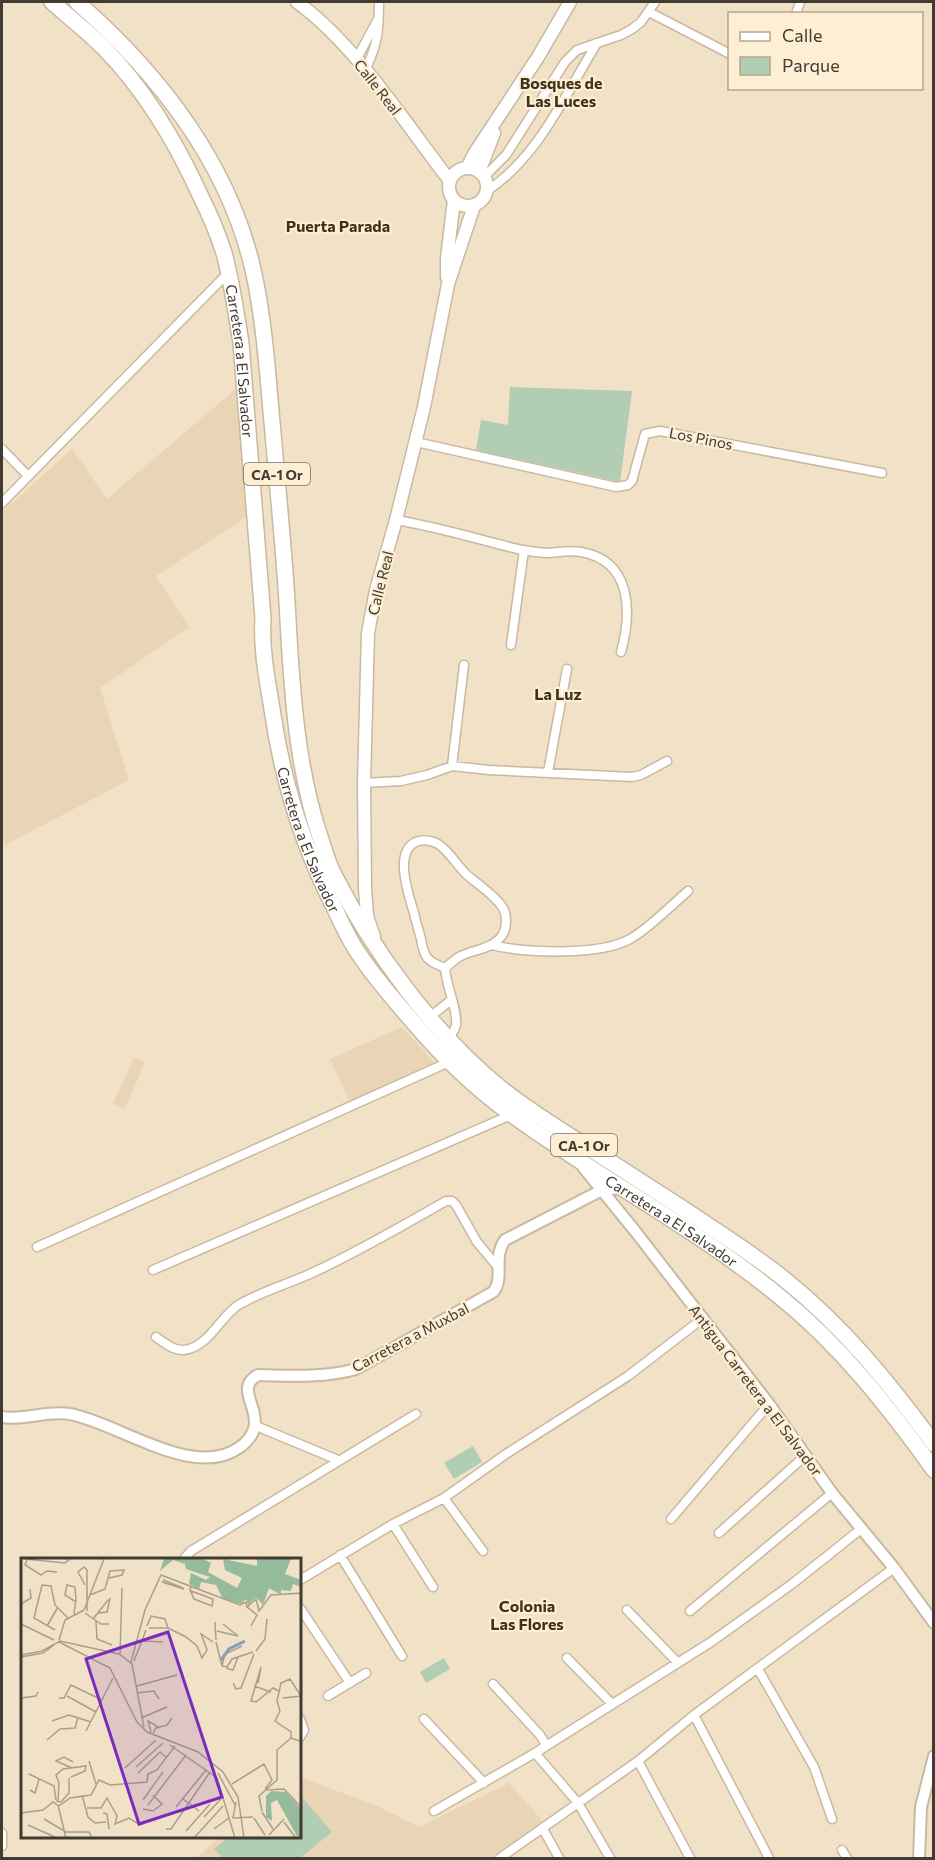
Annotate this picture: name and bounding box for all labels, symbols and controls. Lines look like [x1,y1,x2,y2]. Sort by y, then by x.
legend [728,12,923,90]
text: Calle [782,24,822,46]
text: Parque [782,54,840,76]
street label: Calle Real [351,56,405,118]
district label: Bosques de Las Luces [520,73,602,110]
district label: Puerta Parada [286,216,390,235]
street label: Carretera a El Salvador [222,283,258,438]
street label: Los Pinos [668,423,735,453]
road number: CA-1 Or [244,463,310,485]
street label: Calle Real [363,549,397,617]
district label: La Luz [534,684,582,703]
street label: Carretera a El Salvador [274,765,344,915]
road number: CA-1 Or [551,1134,617,1156]
street label: Carretera a El Salvador [602,1171,741,1270]
street label: Carretera a Muxbal [348,1299,472,1375]
street label: Antigua Carretera a El Salvador [686,1301,826,1479]
inset map [21,1558,302,1839]
district label: Colonia Las Flores [490,1596,564,1633]

